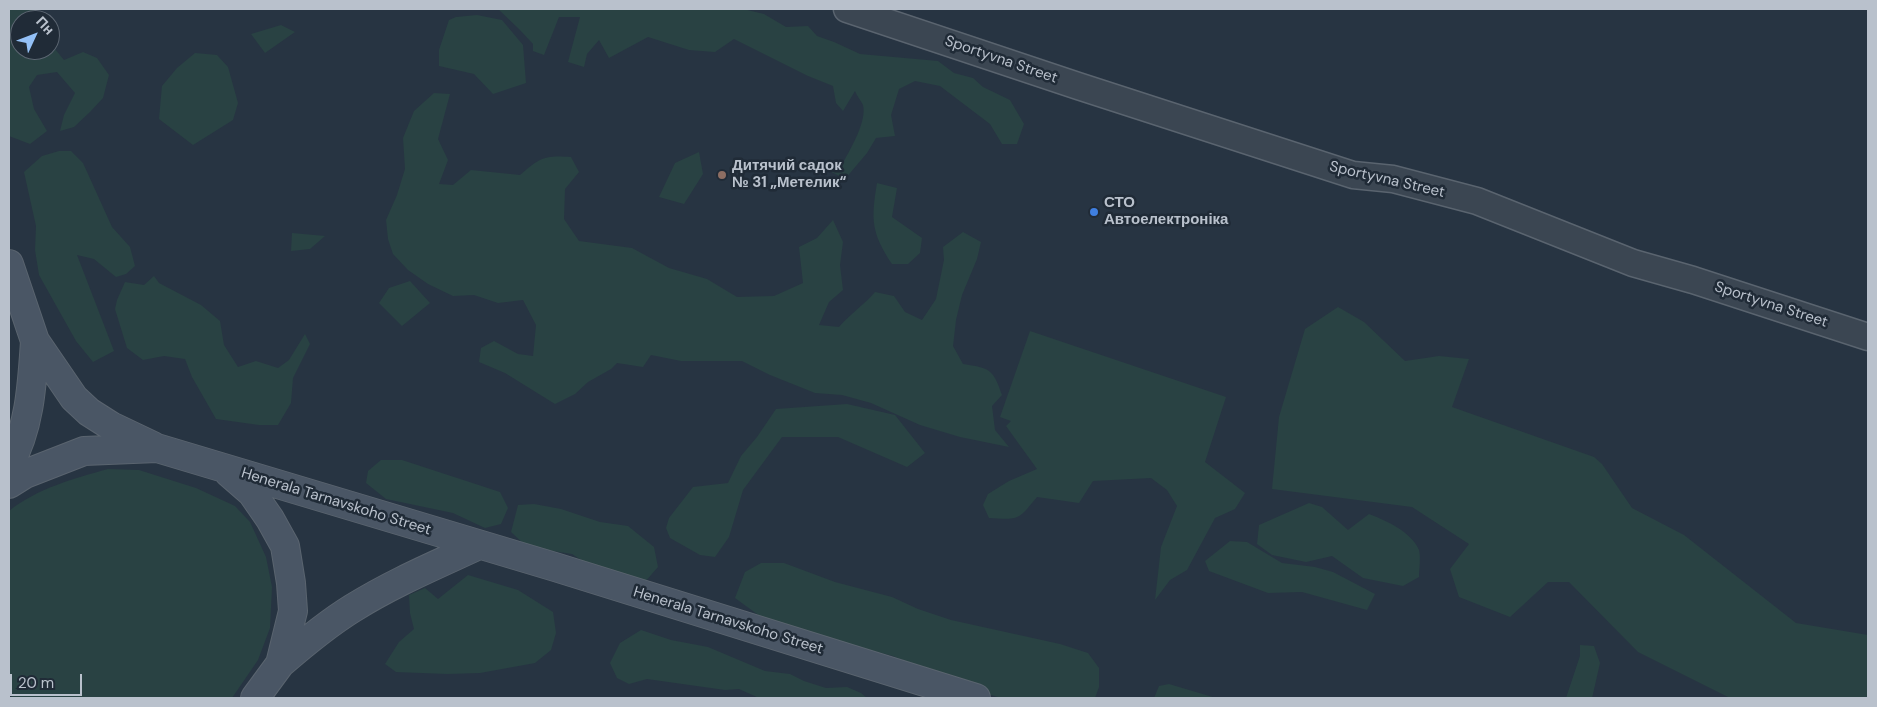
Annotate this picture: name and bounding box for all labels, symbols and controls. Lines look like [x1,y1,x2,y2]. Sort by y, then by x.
north arrow [10,10,60,60]
text: Пн [32,13,58,38]
street label: Sportyvna Street [942,32,1060,88]
place label: Дитячий садок № 31 „Метелик“ [732,157,846,192]
street label: Sportyvna Street [1328,158,1446,202]
marker: Дитячий садок № 31 „Метелик“ [716,169,728,181]
place label: СТО Автоелектроніка [1104,194,1228,229]
marker: СТО Автоелектроніка [1088,206,1100,218]
street label: Sportyvna Street [1712,278,1830,332]
street label: Henerala Tarnavskoho Street [239,465,433,539]
street label: Henerala Tarnavskoho Street [631,584,825,658]
scale bar [12,664,85,696]
text: 20 m [18,673,54,693]

